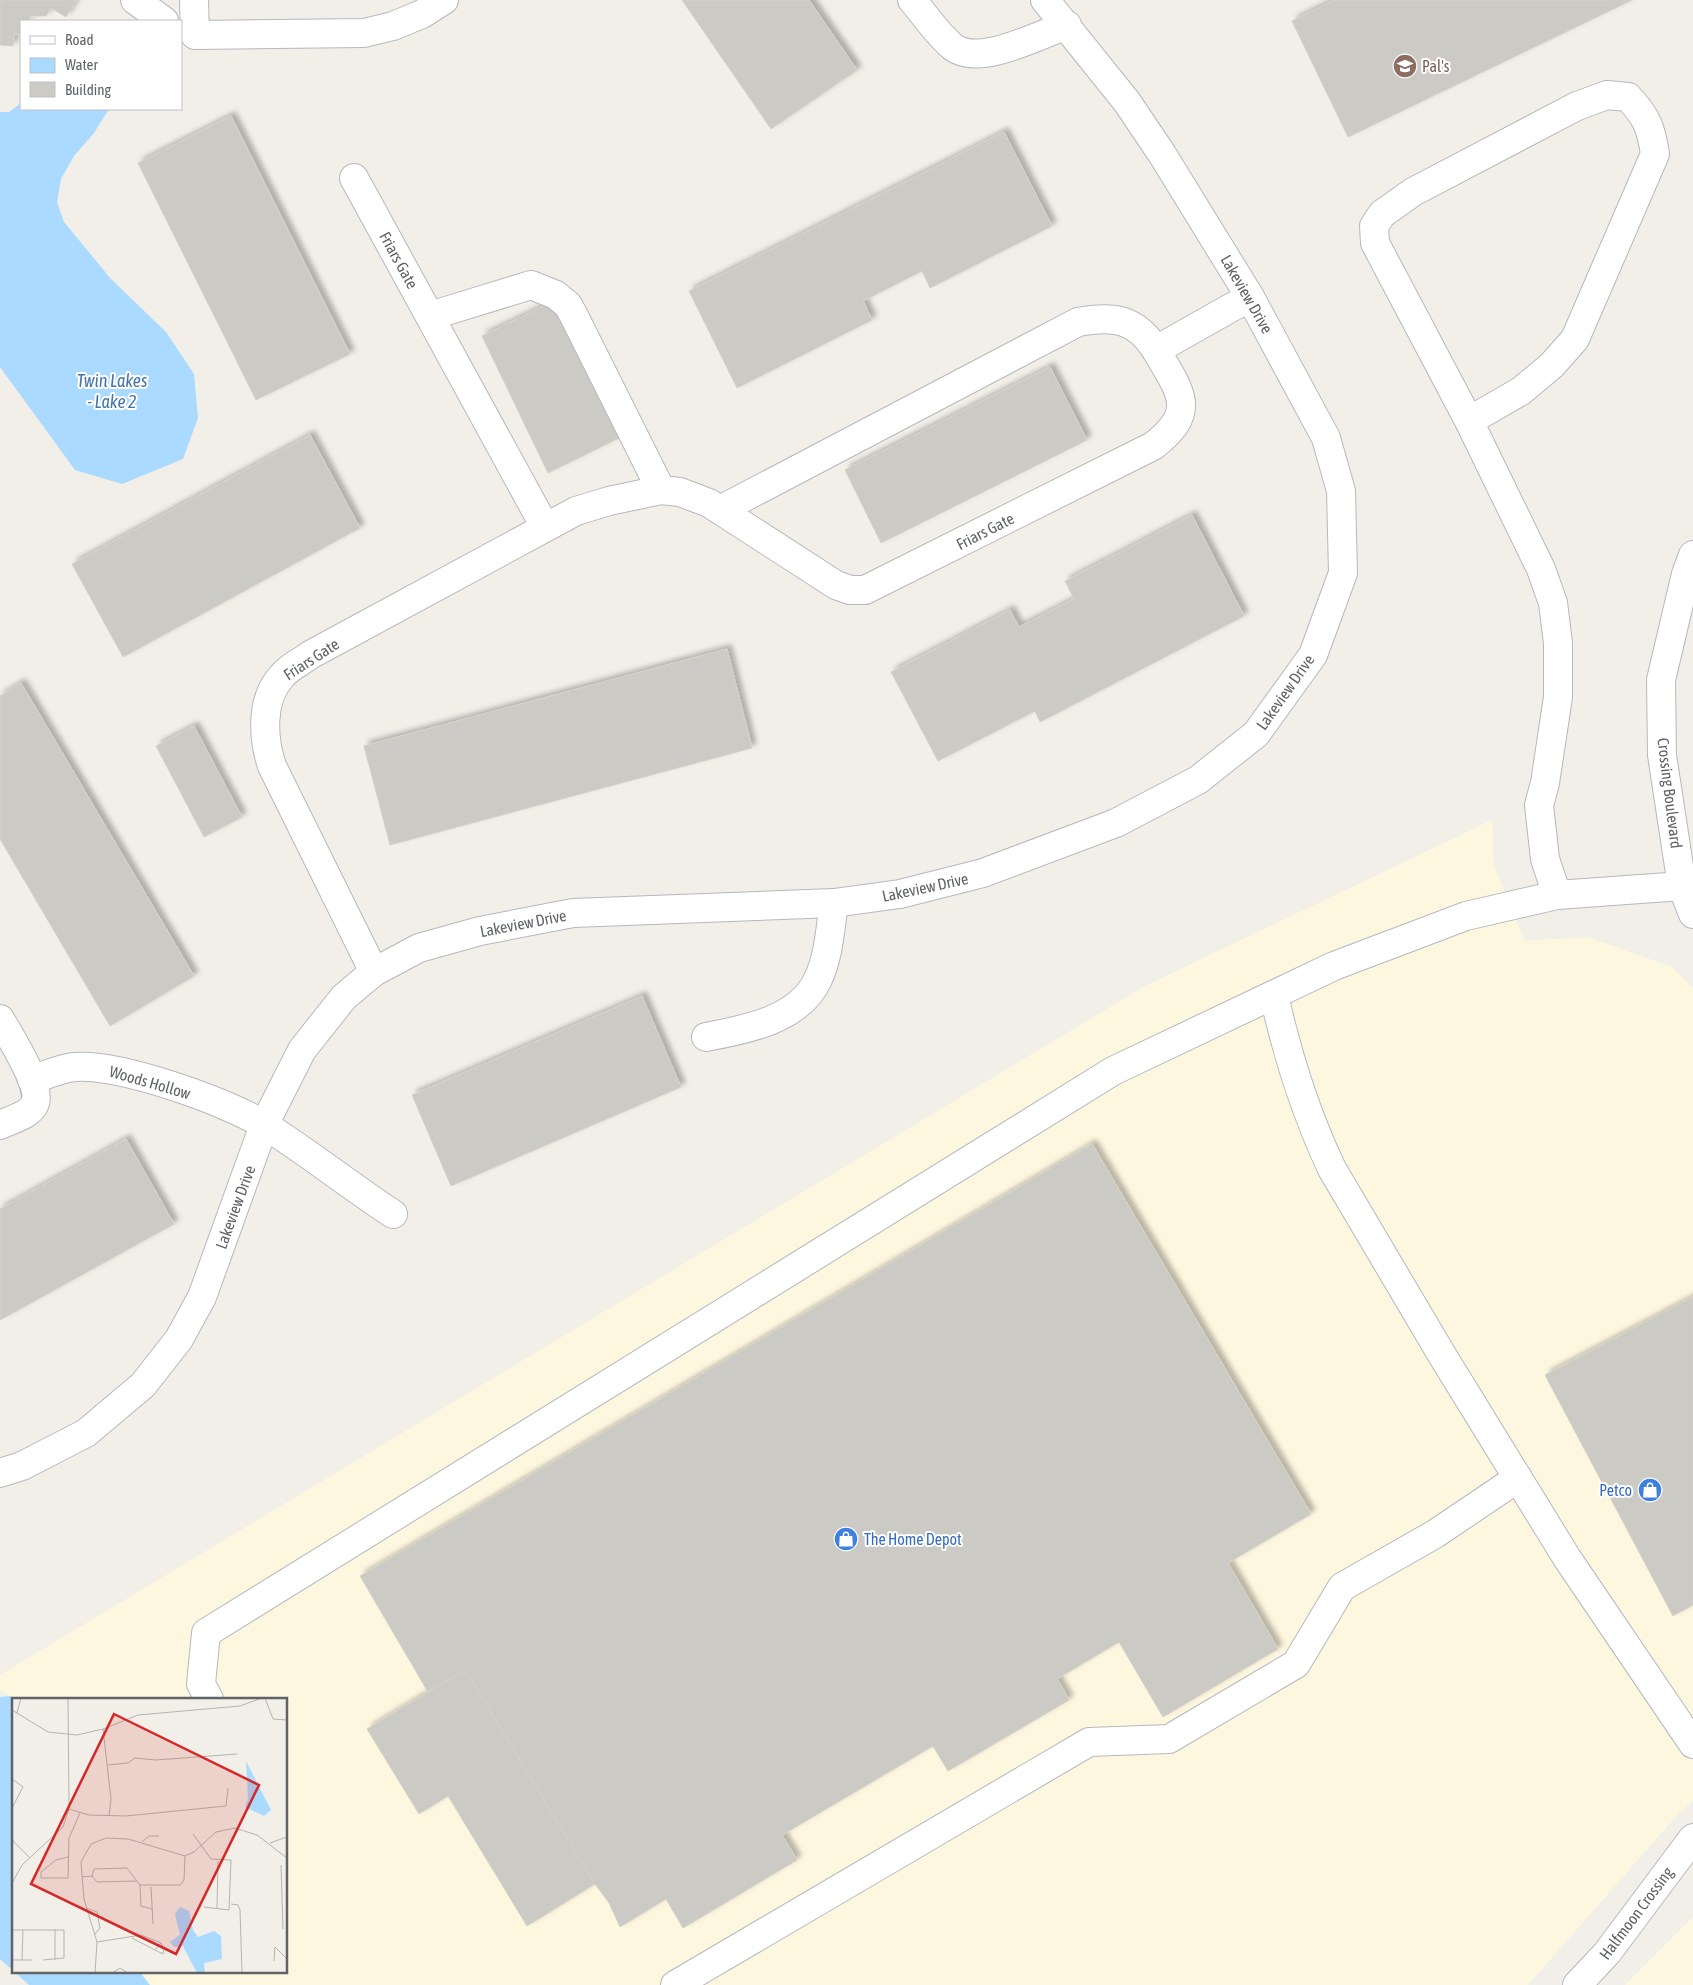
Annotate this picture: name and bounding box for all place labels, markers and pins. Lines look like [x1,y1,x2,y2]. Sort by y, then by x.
school or university icon: Pal's [1392,53,1418,79]
place label: Pal's [1422,57,1450,75]
shop icon: Petco [1637,1477,1663,1503]
place label: Petco [1599,1481,1632,1499]
shop icon: The Home Depot [833,1526,859,1552]
place label: The Home Depot [864,1530,962,1549]

